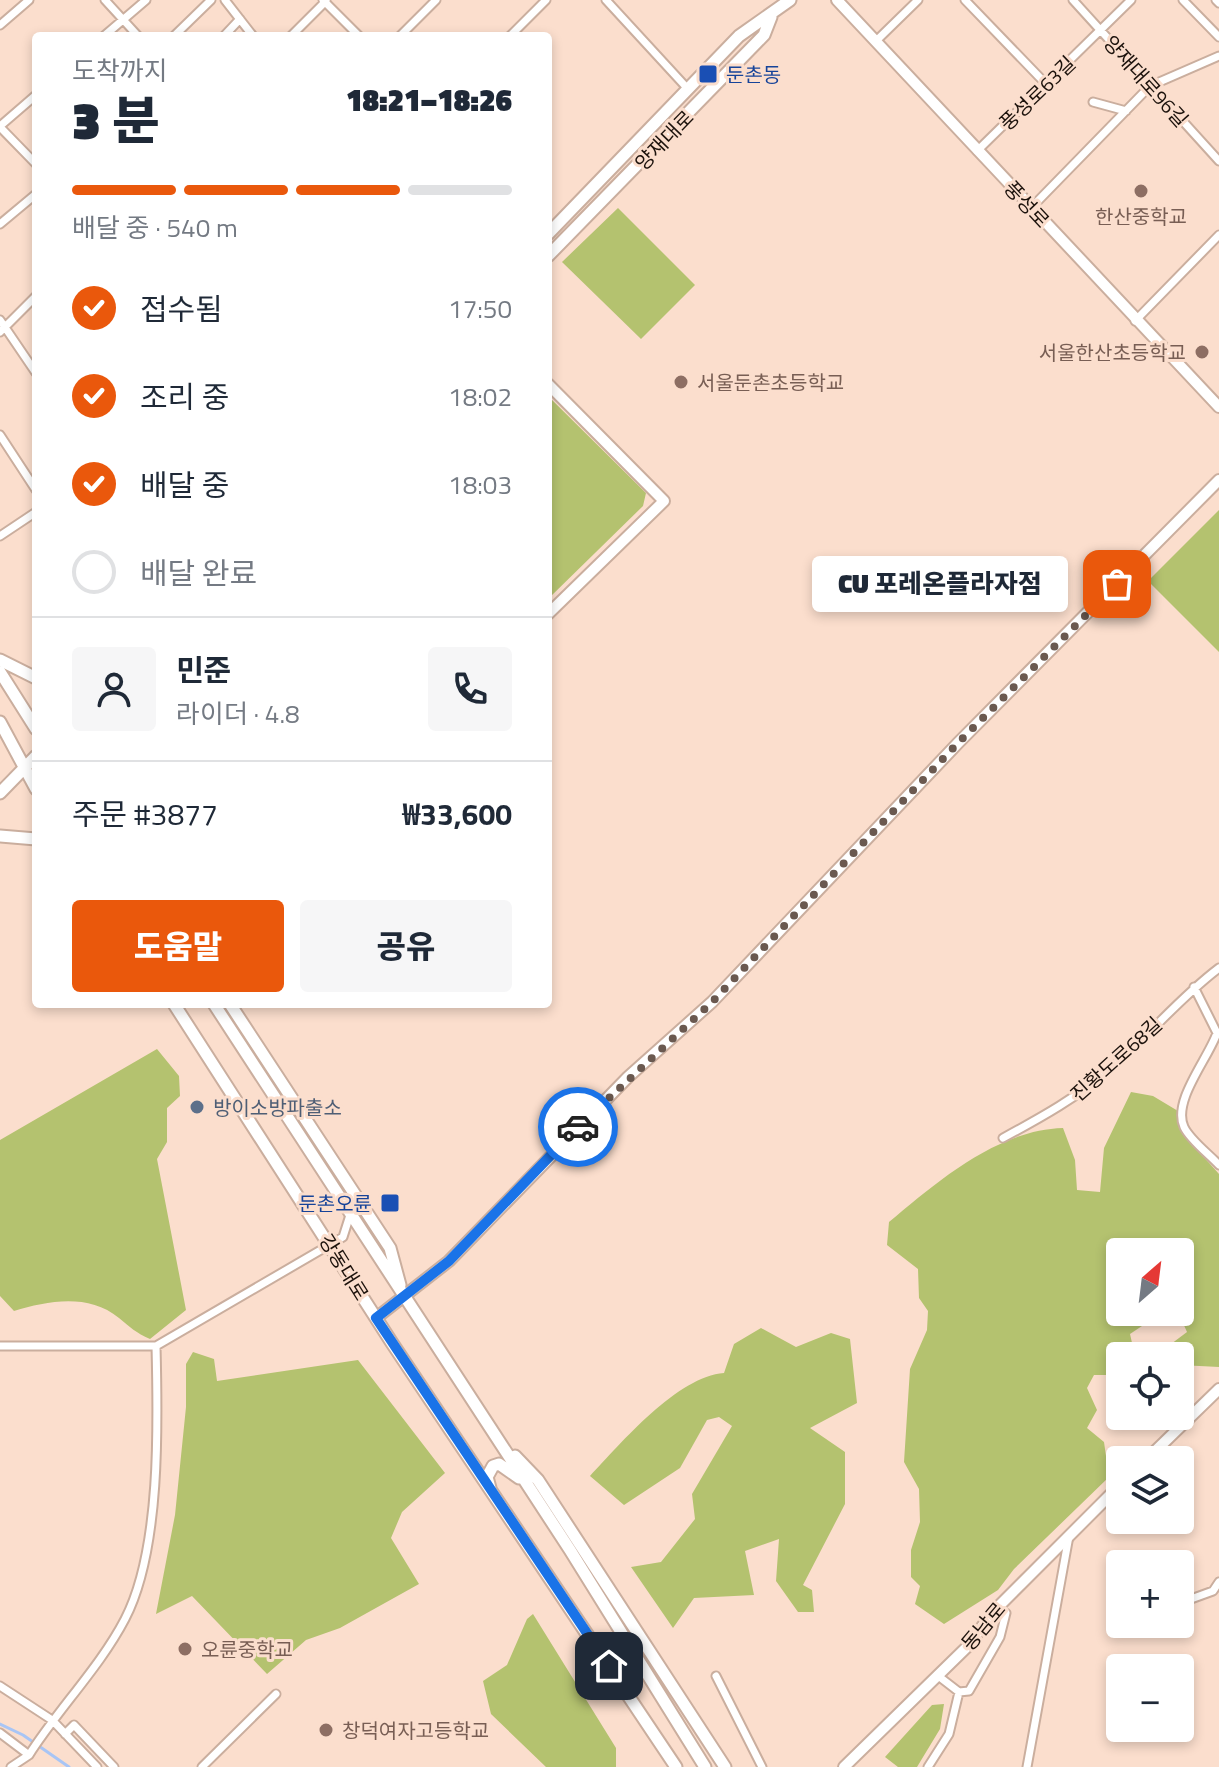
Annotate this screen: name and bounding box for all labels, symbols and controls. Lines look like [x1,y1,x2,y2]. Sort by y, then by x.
street label: 양재대로96길 [1096,28,1196,134]
street label: 풍성로63길 [992,49,1082,137]
text: 도착까지 [72,51,168,90]
place label: 둔촌동 [726,59,781,90]
marker: 둔촌동 [697,63,719,85]
text: 18:21–18:26 [346,77,512,123]
text: 3 분 [72,80,160,159]
street label: 양재대로 [627,103,701,177]
street label: 풍성로 [997,173,1057,235]
marker: 한산중학교 [1132,182,1150,200]
place label: 한산중학교 [1095,201,1187,232]
text: 배달 중 · 540 m [72,208,238,247]
icon: check [72,286,116,330]
text: 접수됨 [140,286,223,332]
text: 17:50 [448,289,512,328]
place label: 서울한산초등학교 [1039,337,1186,368]
marker: 서울한산초등학교 [1193,343,1211,361]
place label: 서울둔촌초등학교 [697,367,844,398]
marker: 서울둔촌초등학교 [672,373,690,391]
icon: check [72,374,116,418]
text: 조리 중 [140,374,229,420]
text: 18:02 [448,377,512,416]
icon: check [72,462,116,506]
text: 배달 중 [140,462,229,508]
text: 18:03 [448,465,512,504]
text: 배달 완료 [140,550,257,596]
pin [1083,550,1151,618]
callout: CU 포레온플라자점 [813,556,1069,612]
icon: bag [1095,562,1139,606]
text: CU 포레온플라자점 [838,564,1042,603]
button: person [72,647,156,731]
text: 민준 [176,647,231,693]
button: phone [428,647,512,731]
text: 라이더 · 4.8 [176,694,300,733]
text: 주문 #3877 [72,791,218,837]
text: ₩33,600 [402,791,512,837]
button: 도움말 [72,900,284,992]
button: 공유 [300,900,512,992]
street label: 진황도로68길 [1063,1009,1169,1109]
courier [538,1087,618,1167]
place label: 방이소방파출소 [213,1092,342,1123]
marker: 방이소방파출소 [188,1098,206,1116]
icon: car [556,1105,600,1149]
place label: 둔촌오륜 [298,1188,372,1219]
marker: 둔촌오륜 [379,1192,401,1214]
street label: 강동대로 [311,1228,377,1306]
north arrow [1106,1238,1194,1326]
map controls [1106,1238,1194,1742]
button: locate [1106,1342,1194,1430]
button: layers [1106,1446,1194,1534]
button: + [1106,1550,1194,1638]
street label: 동남로 [953,1595,1013,1657]
pin [575,1632,643,1700]
place label: 오륜중학교 [201,1634,293,1665]
marker: 오륜중학교 [176,1640,194,1658]
icon: home [587,1644,631,1688]
button: − [1106,1654,1194,1742]
place label: 창덕여자고등학교 [342,1715,489,1746]
marker: 창덕여자고등학교 [317,1721,335,1739]

